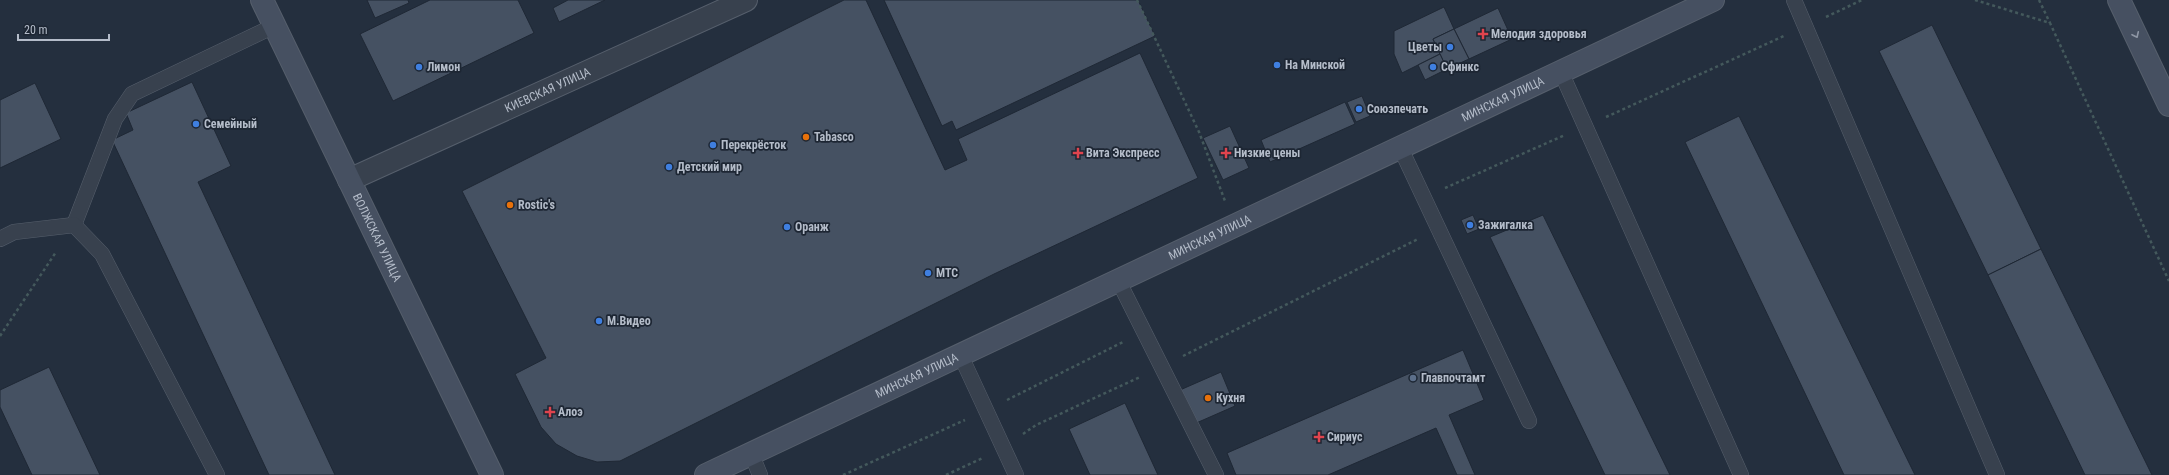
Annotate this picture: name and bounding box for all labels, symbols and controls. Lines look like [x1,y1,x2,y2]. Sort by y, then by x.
scale bar [18,16,109,42]
text: 20 m [24,23,48,37]
place label: Мелодия здоровья [1491,27,1587,41]
marker: Мелодия здоровья [1478,29,1488,39]
one-way arrow [2131,31,2139,39]
place label: Цветы [1408,40,1442,54]
marker: Цветы [1445,42,1455,52]
place label: На Минской [1285,58,1345,72]
place label: Лимон [427,60,460,74]
marker: На Минской [1272,60,1282,70]
place label: Сфинкс [1441,60,1479,74]
marker: Лимон [414,62,424,72]
marker: Сфинкс [1428,62,1438,72]
street label: КИЕВСКАЯ УЛИЦА [503,64,593,115]
street label: МИНСКАЯ УЛИЦА [1459,74,1546,125]
place label: Союзпечать [1367,102,1428,116]
marker: Союзпечать [1354,104,1364,114]
place label: Семейный [204,117,257,131]
marker: Семейный [191,119,201,129]
place label: Tabasco [814,130,854,144]
marker: Tabasco [801,132,811,142]
place label: Перекрёсток [721,138,786,152]
marker: Перекрёсток [708,140,718,150]
place label: Вита Экспресс [1086,146,1160,160]
place label: Низкие цены [1234,146,1300,160]
marker: Вита Экспресс [1073,148,1083,158]
marker: Низкие цены [1221,148,1231,158]
place label: Детский мир [677,160,742,174]
marker: Детский мир [664,162,674,172]
street label: ВОЛЖСКАЯ УЛИЦА [350,191,404,284]
place label: Rostic's [518,198,556,212]
marker: Rostic's [505,200,515,210]
street label: МИНСКАЯ УЛИЦА [1166,212,1253,263]
place label: Зажигалка [1478,218,1533,232]
place label: Оранж [795,220,829,234]
marker: Зажигалка [1465,220,1475,230]
marker: Оранж [782,222,792,232]
place label: МТС [936,266,958,280]
marker: МТС [923,268,933,278]
place label: М.Видео [607,314,651,328]
marker: М.Видео [594,316,604,326]
street label: МИНСКАЯ УЛИЦА [873,350,960,401]
place label: Главпочтамт [1421,371,1486,385]
marker: Главпочтамт [1408,373,1418,383]
place label: Кухня [1216,391,1245,405]
marker: Кухня [1203,393,1213,403]
place label: Алоэ [558,405,583,419]
marker: Алоэ [545,407,555,417]
place label: Сириус [1327,430,1363,444]
marker: Сириус [1314,432,1324,442]

